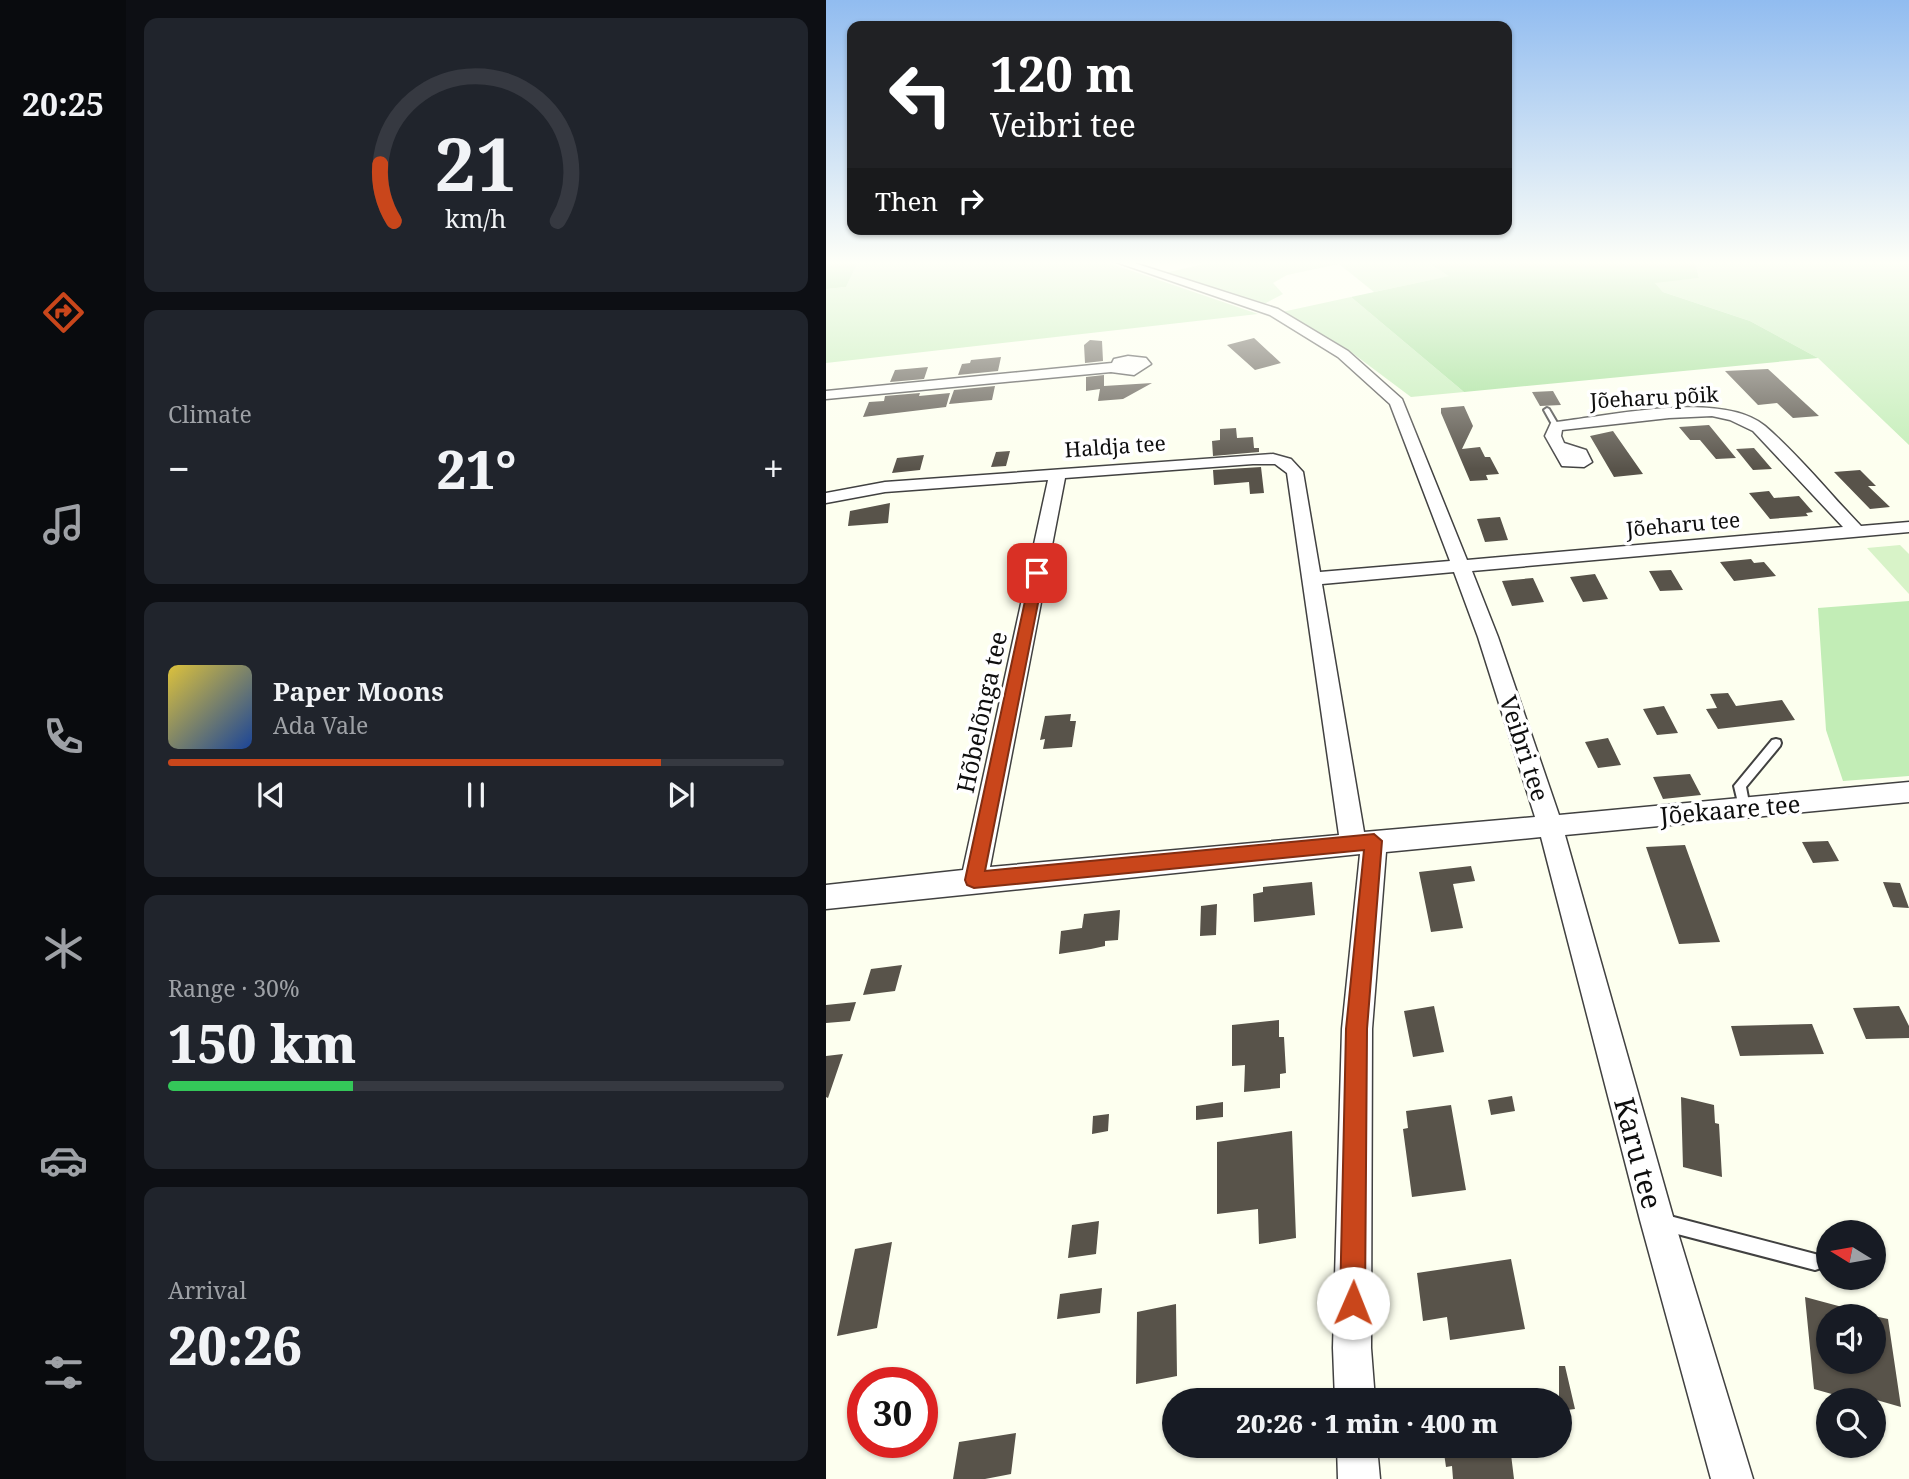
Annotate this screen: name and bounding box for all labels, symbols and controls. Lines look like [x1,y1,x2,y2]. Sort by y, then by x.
text: 120 m [990,40,1134,106]
icon: left [875,49,966,140]
text: 20:25 [22,82,104,125]
text: Veibri tee [990,103,1136,146]
text: 21 [435,113,517,212]
icon: right [952,182,990,220]
text: Then [875,183,938,219]
text: km/h [445,201,507,235]
icon: directions [39,288,88,337]
street label: Jõeharu põik [1588,380,1720,414]
text: Climate [168,398,252,430]
street label: Haldja tee [1063,428,1167,464]
text: 21° [436,433,516,504]
text: − [168,442,190,494]
text: + [763,442,784,494]
icon: music [39,500,88,549]
street label: Jõeharu tee [1624,505,1741,543]
pin [1007,543,1067,603]
icon: arrive [1018,554,1056,592]
street label: Hõbelõnga tee [948,628,1014,796]
text: Paper Moons [273,673,444,709]
street label: Veibri tee [1492,691,1558,805]
text: Ada Vale [273,709,368,741]
icon: phone [39,712,88,761]
icon: previous [252,776,290,814]
icon: pause [457,776,495,814]
icon: next [662,776,700,814]
street label: Jõekaare tee [1657,786,1802,832]
icon: climate [39,924,88,973]
text: Range · 30% [168,972,300,1004]
text: 150 km [168,1007,356,1078]
street label: Karu tee [1606,1093,1672,1213]
icon: car [39,1136,88,1185]
north arrow [1816,1220,1886,1290]
map controls [1816,1220,1886,1458]
position arrow [1316,1266,1390,1340]
text: Arrival [168,1274,247,1306]
button: sound [1816,1304,1886,1374]
text: 20:26 [168,1309,302,1380]
icon: filters [39,1348,88,1397]
speed limit sign: 30 [847,1367,938,1458]
button: search [1816,1388,1886,1458]
text: 20:26 · 1 min · 400 m [1236,1405,1498,1441]

